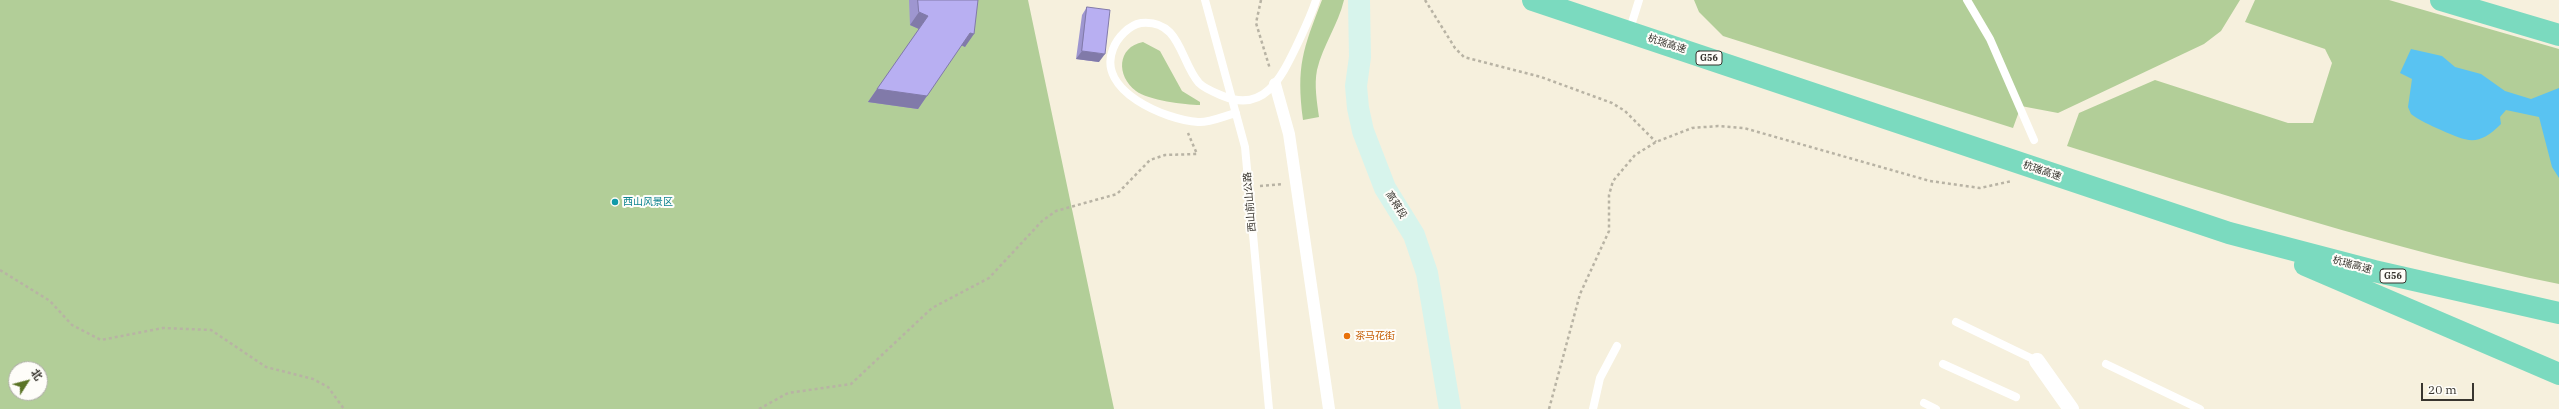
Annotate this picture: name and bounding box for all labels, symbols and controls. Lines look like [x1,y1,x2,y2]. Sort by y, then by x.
street label: 杭瑞高速 [1646,32,1688,56]
road number: G56 [1696,51,1722,65]
street label: 杭瑞高速 [2021,159,2063,183]
street label: 西山前山公路 [1241,172,1259,232]
street label: 高蒋段 [1383,189,1409,221]
place label: 西山风景区 [623,196,673,208]
marker: 西山风景区 [610,197,620,207]
street label: 杭瑞高速 [2331,254,2373,276]
road number: G56 [2380,269,2406,283]
place label: 茶马花街 [1355,330,1395,342]
marker: 茶马花街 [1342,331,1352,341]
north arrow [8,361,48,401]
text: 北 [28,366,46,383]
scale bar [2423,375,2476,401]
text: 20 m [2428,382,2457,397]

